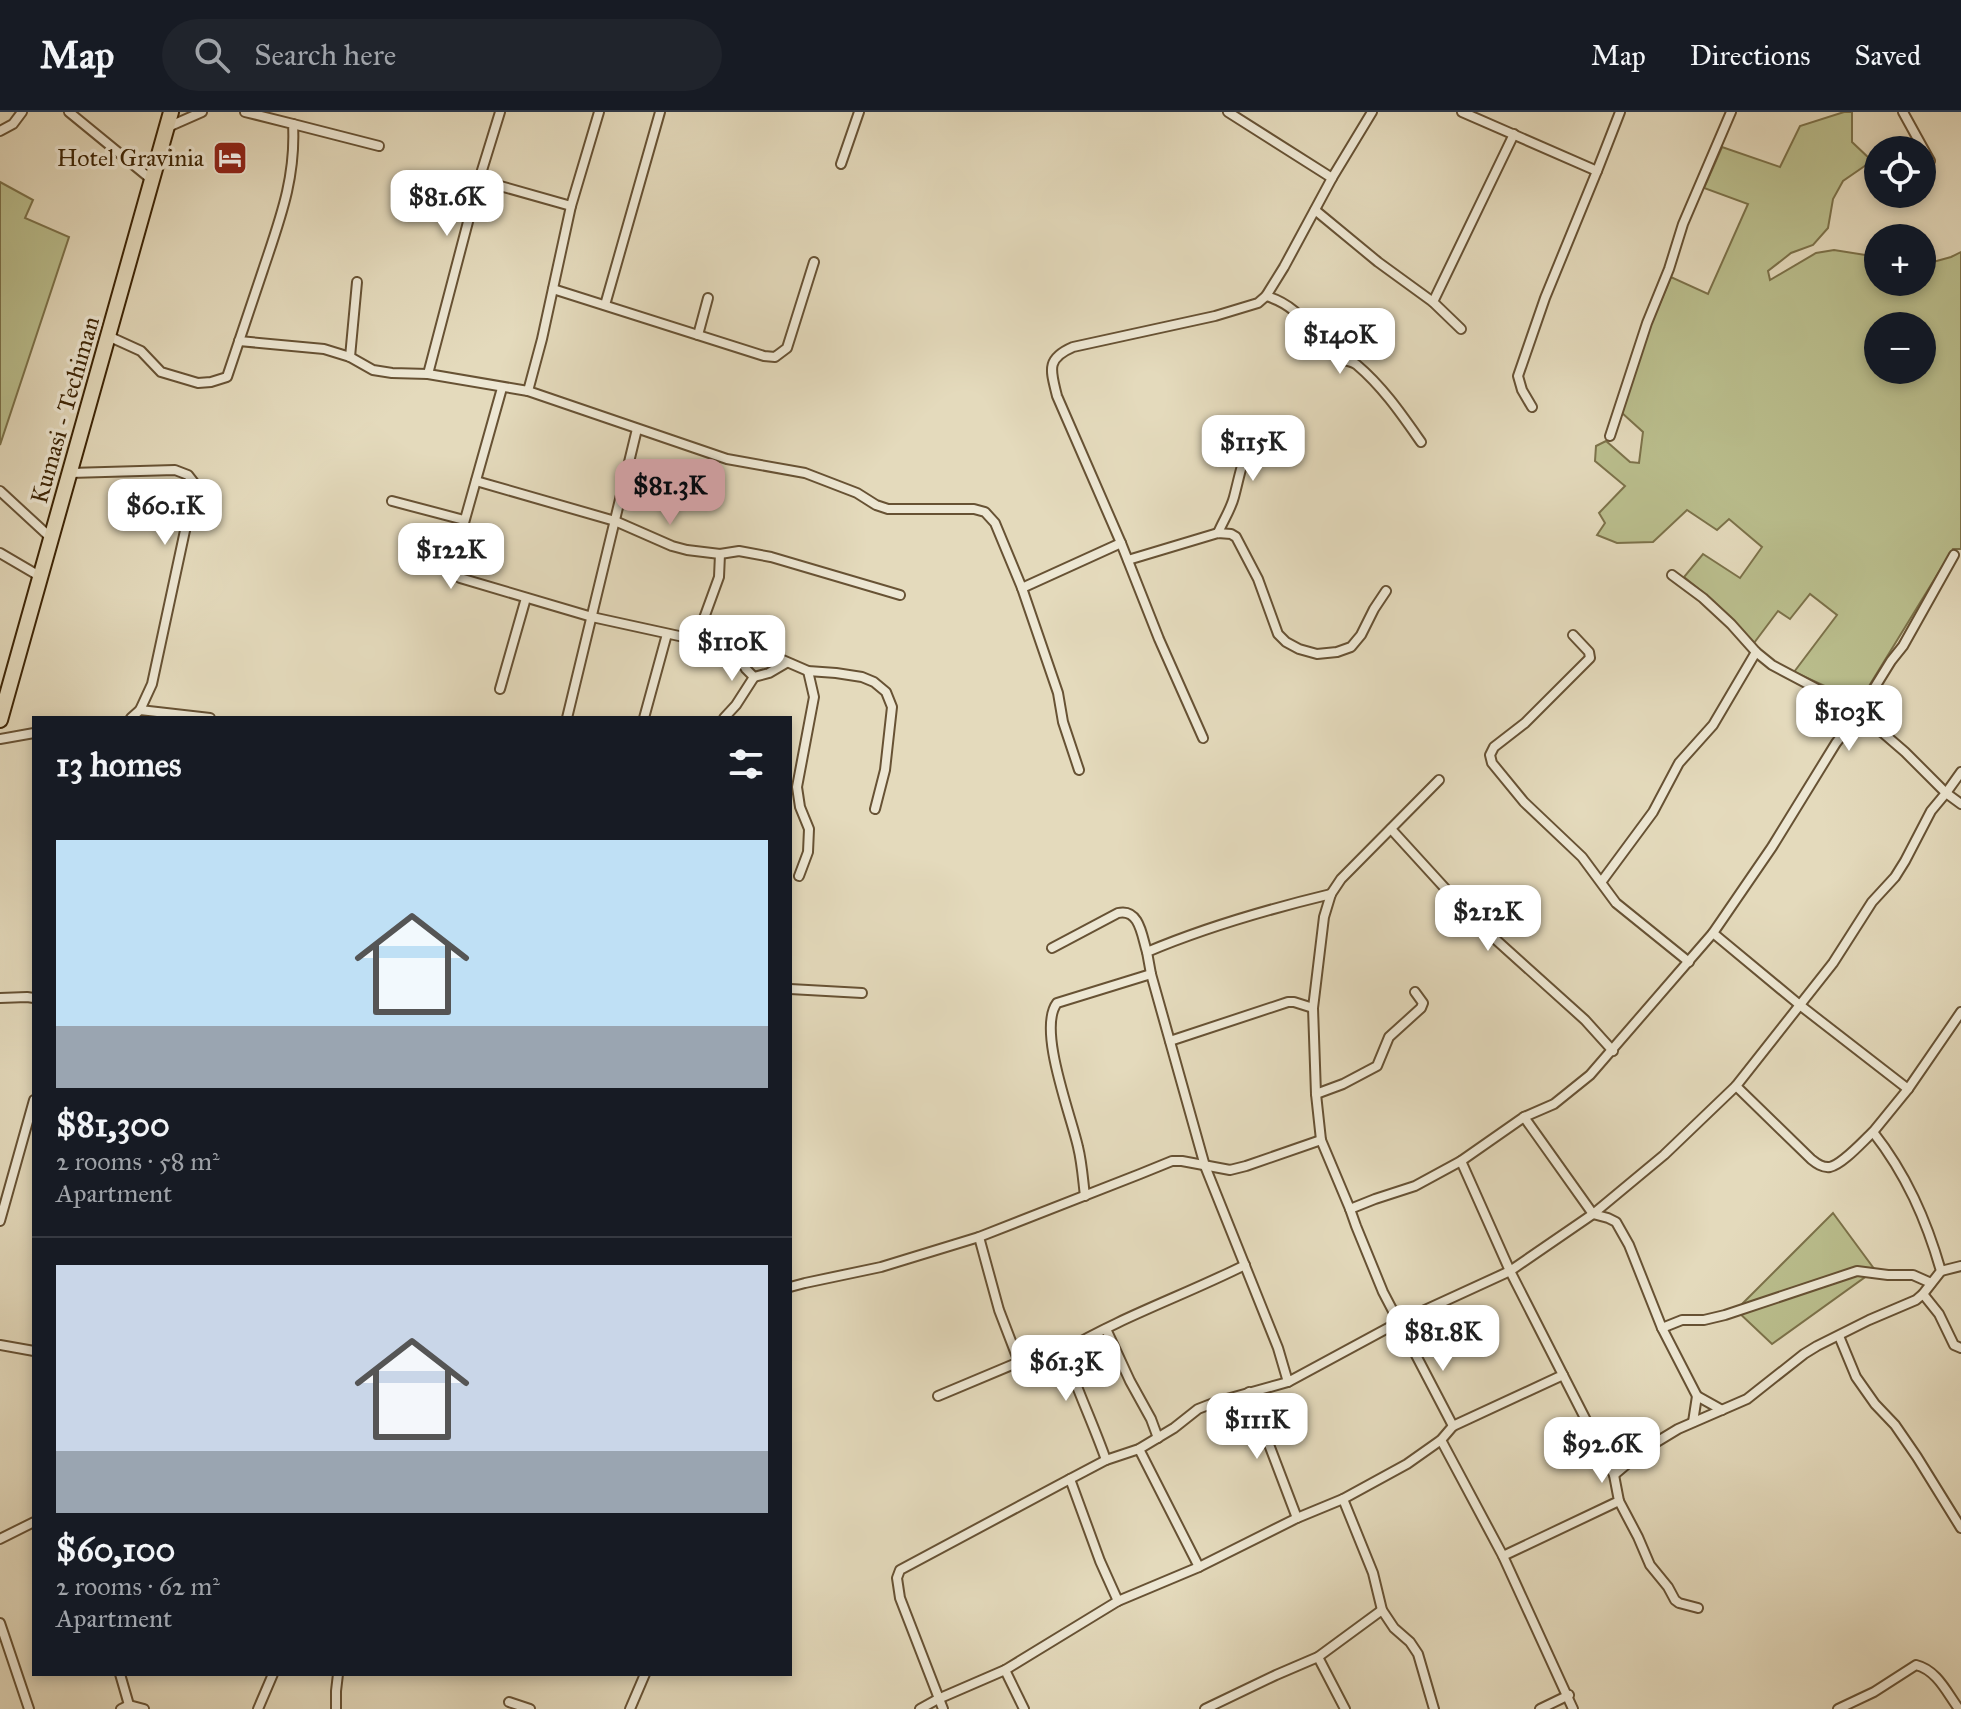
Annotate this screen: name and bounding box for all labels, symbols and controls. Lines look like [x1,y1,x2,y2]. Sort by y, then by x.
search box [162,19,722,91]
text: Map [40,32,114,78]
icon: search [190,33,234,77]
text: Search here [254,37,396,73]
text: Map [1591,38,1646,73]
text: Directions [1690,38,1811,73]
text: Saved [1855,38,1921,73]
map controls [1864,136,1936,384]
button: locate [1864,136,1936,208]
hotel icon: Hotel Gravinia [211,139,249,177]
place label: Hotel Gravinia [57,143,205,173]
pin: $81.6K [382,170,512,238]
text: $81.6K [409,180,485,212]
button: + [1864,224,1936,296]
pin: $140K [1284,308,1396,376]
button: − [1864,312,1936,384]
street label: Kumasi - Techiman [24,313,106,507]
text: $140K [1303,318,1377,350]
pin: $115K [1197,415,1309,483]
text: $115K [1220,425,1286,457]
pin: $81.3K [605,459,735,527]
text: $81.3K [633,469,707,501]
pin: $60.1K [100,479,230,547]
text: $60.1K [126,489,204,521]
pin: $122K [395,523,507,591]
text: $122K [416,533,486,565]
pin: $110K [676,615,788,683]
text: $110K [697,625,767,657]
pin: $103K [1793,685,1905,753]
text: $103K [1814,695,1884,727]
icon: filters [724,742,768,786]
text: 13 homes [56,744,181,785]
pin: $212K [1432,885,1544,953]
icon: home [340,892,484,1036]
text: $212K [1453,895,1523,927]
text: $81,300 [56,1104,170,1145]
text: 2 rooms · 58 m² [56,1145,220,1177]
text: Apartment [56,1177,172,1209]
pin: $81.8K [1378,1305,1508,1373]
text: $81.8K [1404,1315,1482,1347]
icon: home [340,1317,484,1461]
pin: $61.3K [1001,1335,1131,1403]
text: $61.3K [1029,1345,1103,1377]
pin: $111K [1201,1393,1313,1461]
text: $111K [1225,1403,1289,1435]
pin: $92.6K [1537,1417,1667,1485]
text: $92.6K [1562,1427,1642,1459]
text: $60,100 [56,1529,175,1570]
text: 2 rooms · 62 m² [56,1570,220,1602]
text: Apartment [56,1602,172,1634]

